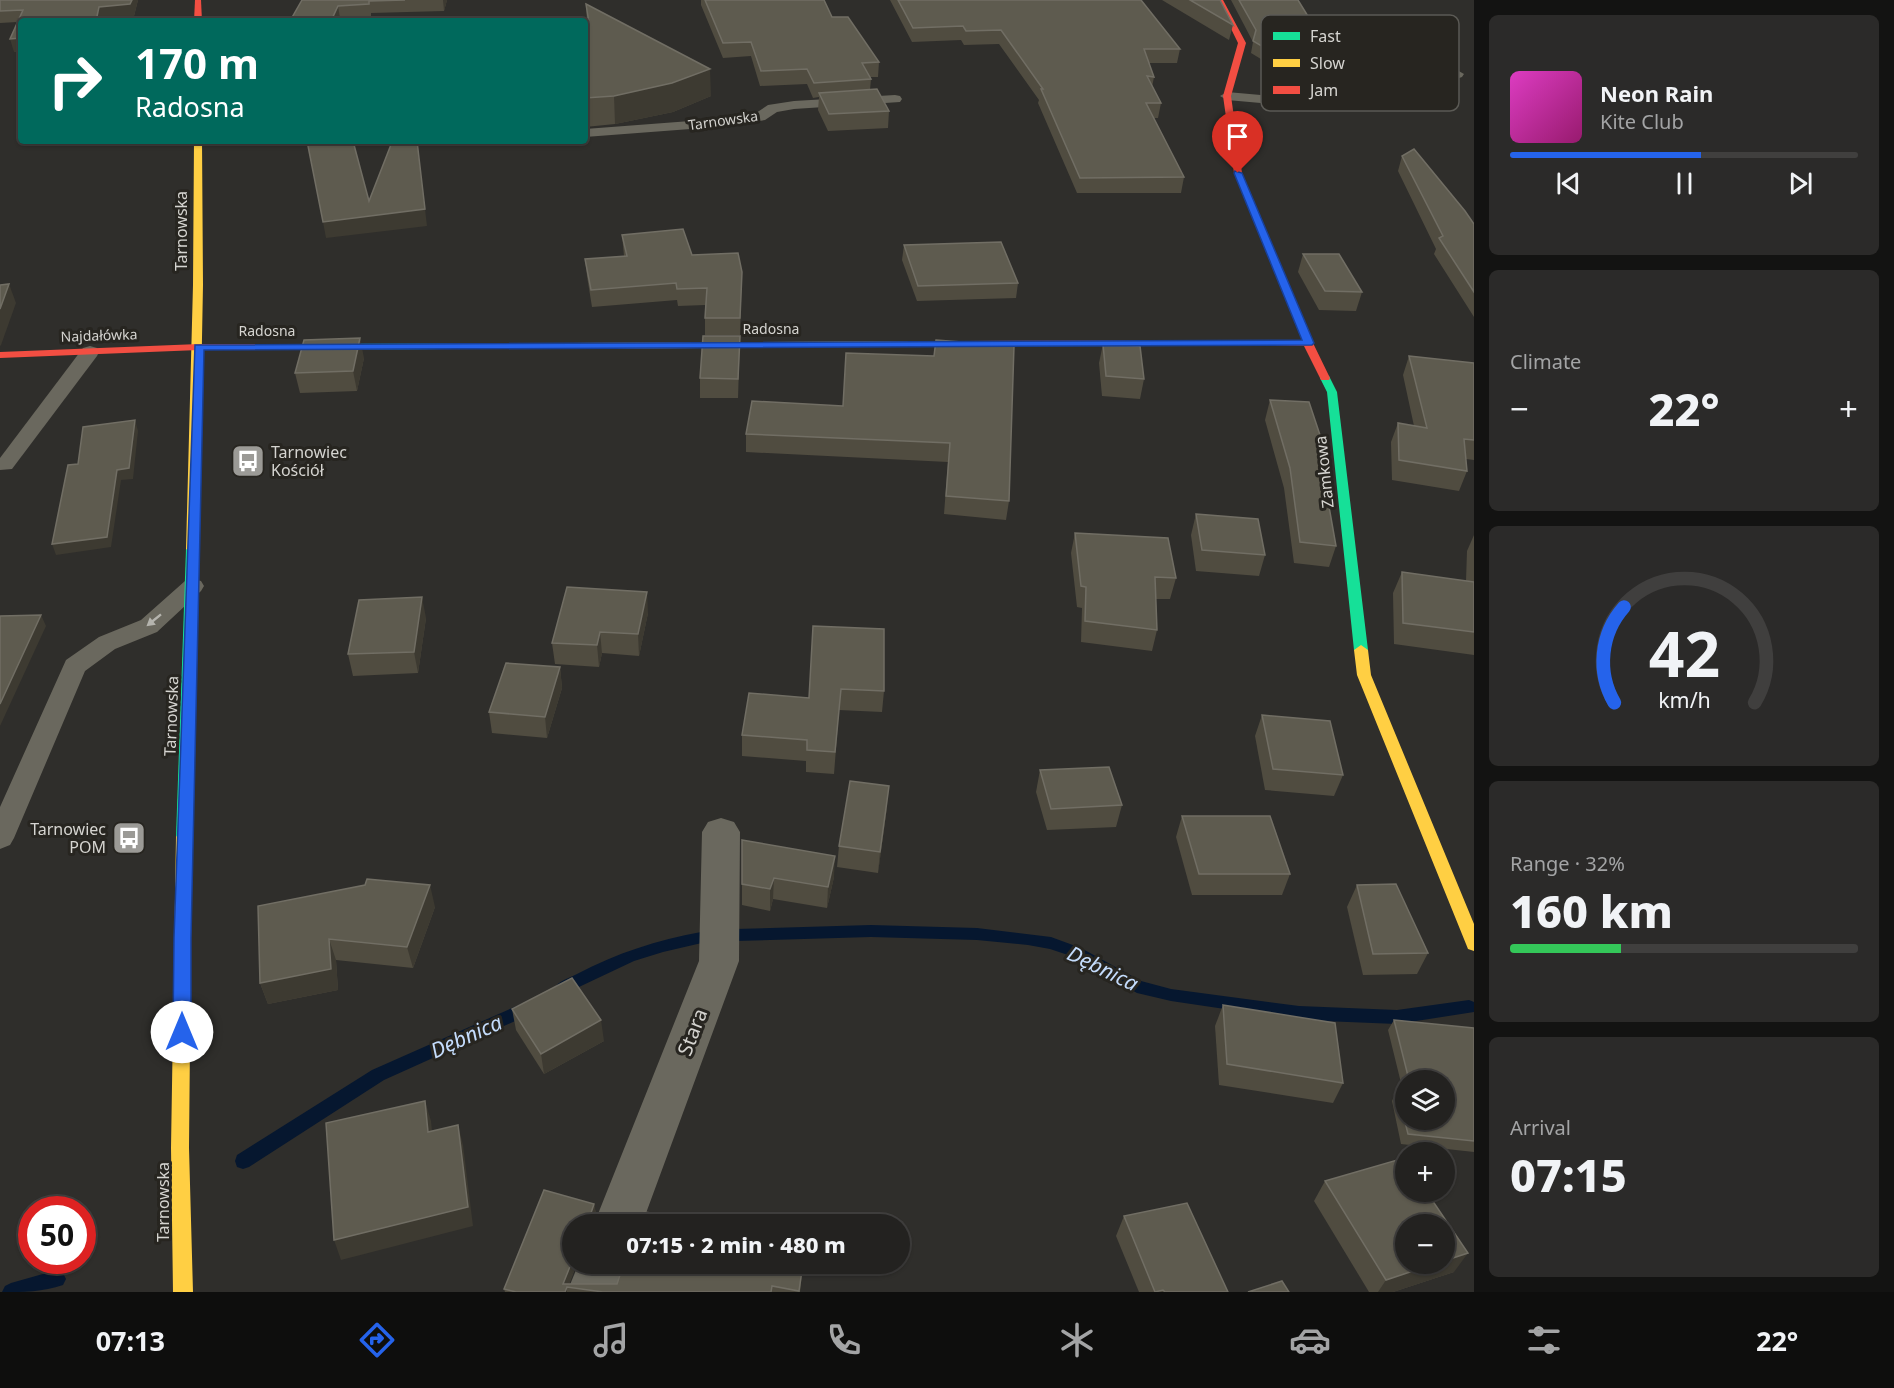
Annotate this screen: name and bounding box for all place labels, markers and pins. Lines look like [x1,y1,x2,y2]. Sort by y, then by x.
pin [1212,111,1263,173]
place label: Tarnowiec Kościół [271,441,347,481]
bus stop icon: Tarnowiec Kościół [230,443,266,479]
place label: Tarnowiec POM [30,818,106,858]
bus stop icon: Tarnowiec POM [111,820,147,856]

